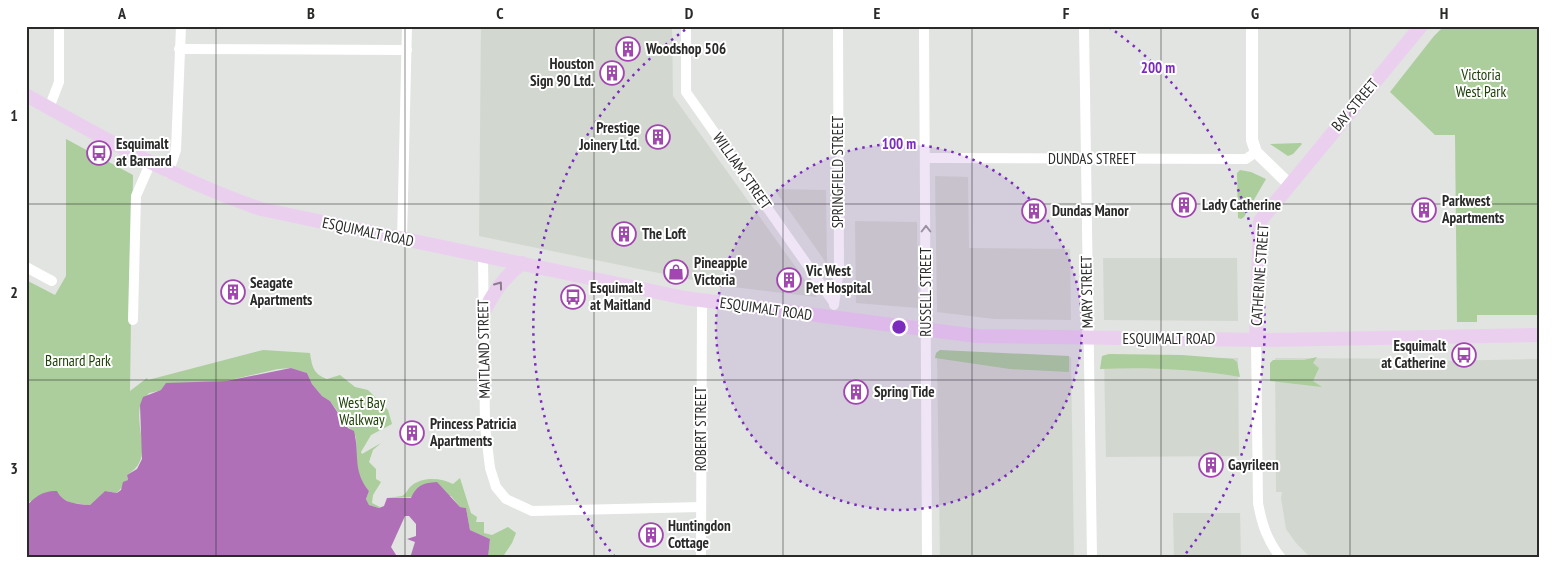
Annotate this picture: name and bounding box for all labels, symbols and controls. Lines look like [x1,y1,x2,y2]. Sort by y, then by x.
text: A [117,3,127,23]
text: B [307,3,315,23]
text: C [496,3,504,23]
text: D [685,3,694,23]
text: E [874,3,881,23]
text: F [1063,3,1070,23]
text: G [1251,3,1259,23]
text: H [1440,3,1448,23]
building icon: Woodshop 506 [615,36,641,62]
place label: Woodshop 506 [645,39,726,58]
place label: Houston Sign 90 Ltd. [530,54,594,90]
text: 200 m [1141,58,1175,77]
building icon: Houston Sign 90 Ltd. [599,60,625,86]
park label: Victoria West Park [1456,65,1506,101]
street label: BAY STREET [1327,74,1382,135]
text: 1 [10,105,18,125]
street label: SPRINGFIELD STREET [828,115,847,228]
place label: Prestige Joinery Ltd. [578,118,640,154]
building icon: Prestige Joinery Ltd. [645,124,671,150]
street label: WILLIAM STREET [709,129,776,213]
place label: Esquimalt at Barnard [116,134,172,170]
text: 100 m [882,134,916,153]
bus stop icon: Esquimalt at Barnard [86,140,112,166]
street label: DUNDAS STREET [1048,149,1136,168]
place label: Parkwest Apartments [1441,191,1504,227]
building icon: Lady Catherine [1171,192,1197,218]
place label: Lady Catherine [1202,195,1281,214]
building icon: Parkwest Apartments [1411,197,1437,223]
building icon: Dundas Manor [1021,198,1047,224]
place label: Dundas Manor [1052,201,1129,220]
street label: ESQUIMALT ROAD [321,213,416,250]
building icon: The Loft [611,221,637,247]
street label: CATHERINE STREET [1246,223,1273,327]
place label: The Loft [642,224,687,243]
one-way arrow [921,225,931,232]
street label: RUSSELL STREET [916,247,935,337]
place label: Pineapple Victoria [693,253,747,289]
street label: MARY STREET [1076,255,1097,329]
shop icon: Pineapple Victoria [663,259,689,285]
place label: Vic West Pet Hospital [805,261,871,297]
building icon: Vic West Pet Hospital [776,267,802,293]
place label: Seagate Apartments [249,273,312,309]
place label: Esquimalt at Maitland [590,278,651,314]
building icon: Seagate Apartments [220,279,246,305]
one-way arrow [493,281,502,291]
text: 2 [10,282,18,302]
bus stop icon: Esquimalt at Maitland [560,284,586,310]
street label: ESQUIMALT ROAD [719,293,813,324]
street label: MAITLAND STREET [473,299,494,399]
centre of rings [890,318,908,336]
street label: ESQUIMALT ROAD [1123,329,1216,348]
place label: Esquimalt at Catherine [1381,336,1447,372]
bus stop icon: Esquimalt at Catherine [1451,342,1477,368]
park label: Barnard Park [45,351,111,370]
building icon: Spring Tide [843,379,869,405]
place label: Spring Tide [874,382,935,401]
street label: ROBERT STREET [691,387,710,471]
park label: West Bay Walkway [339,393,386,429]
place label: Princess Patricia Apartments [429,414,516,450]
building icon: Princess Patricia Apartments [399,420,425,446]
building icon: Gayrileen [1198,452,1224,478]
place label: Gayrileen [1228,455,1279,474]
text: 3 [10,458,18,478]
place label: Huntingdon Cottage [668,516,731,552]
building icon: Huntingdon Cottage [638,522,664,548]

